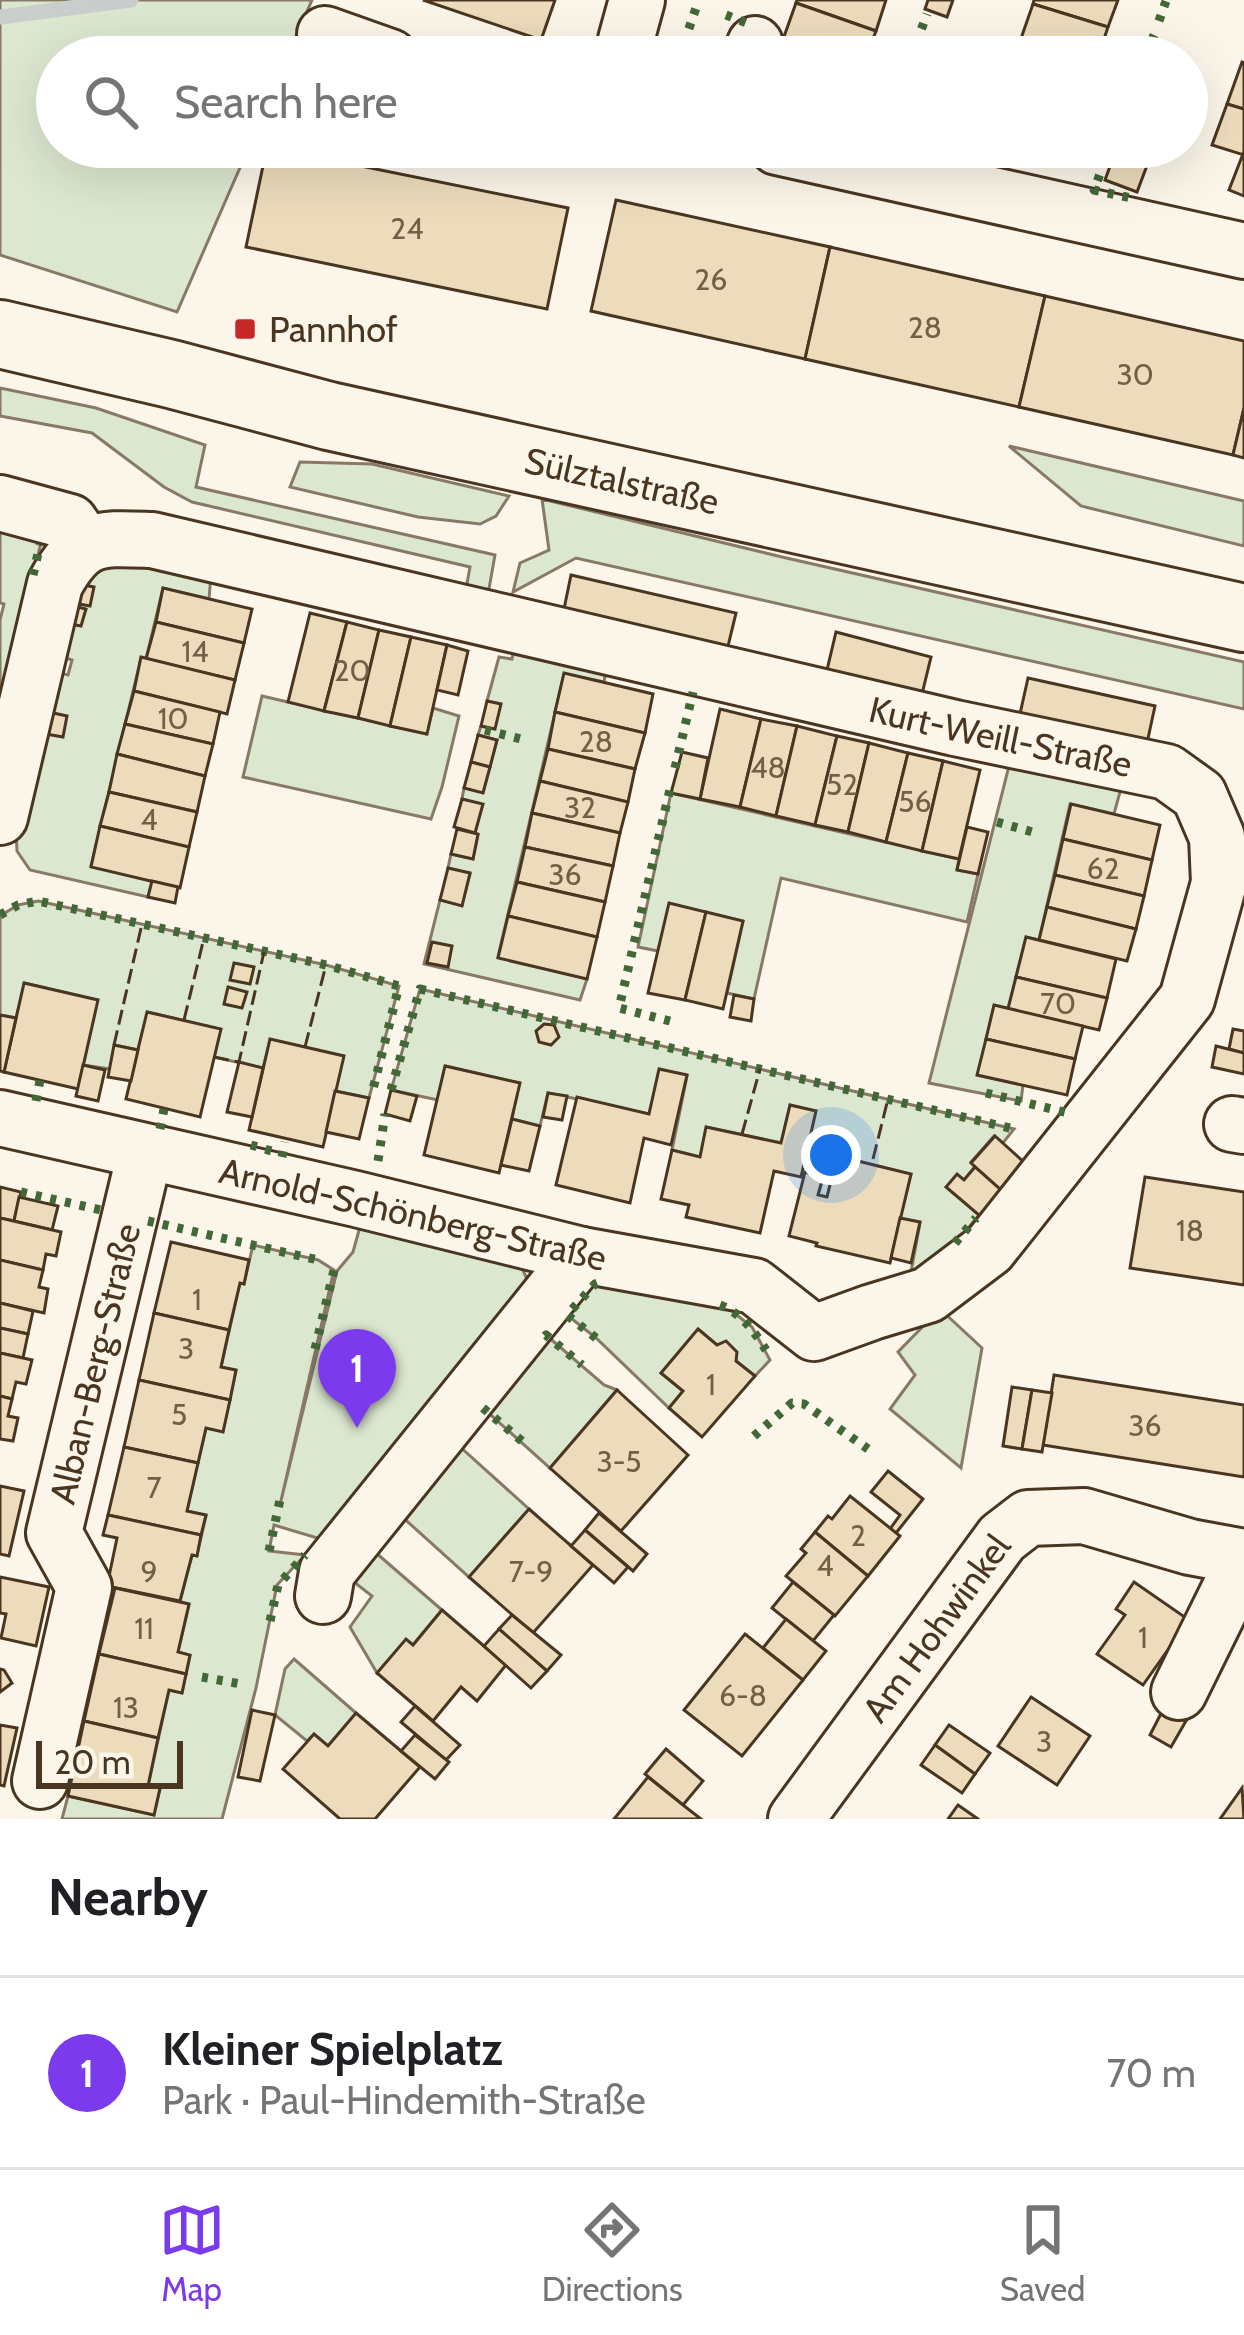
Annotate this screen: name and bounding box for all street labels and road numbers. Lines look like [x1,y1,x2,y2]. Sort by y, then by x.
street label: Sülztalstraße [521,438,723,523]
street label: Kurt-Weill-Straße [865,687,1136,786]
street label: Arnold-Schönberg-Straße [215,1148,611,1280]
street label: Alban-Berg-Straße [40,1219,149,1508]
street label: Am Hohwinkel [853,1525,1020,1730]

